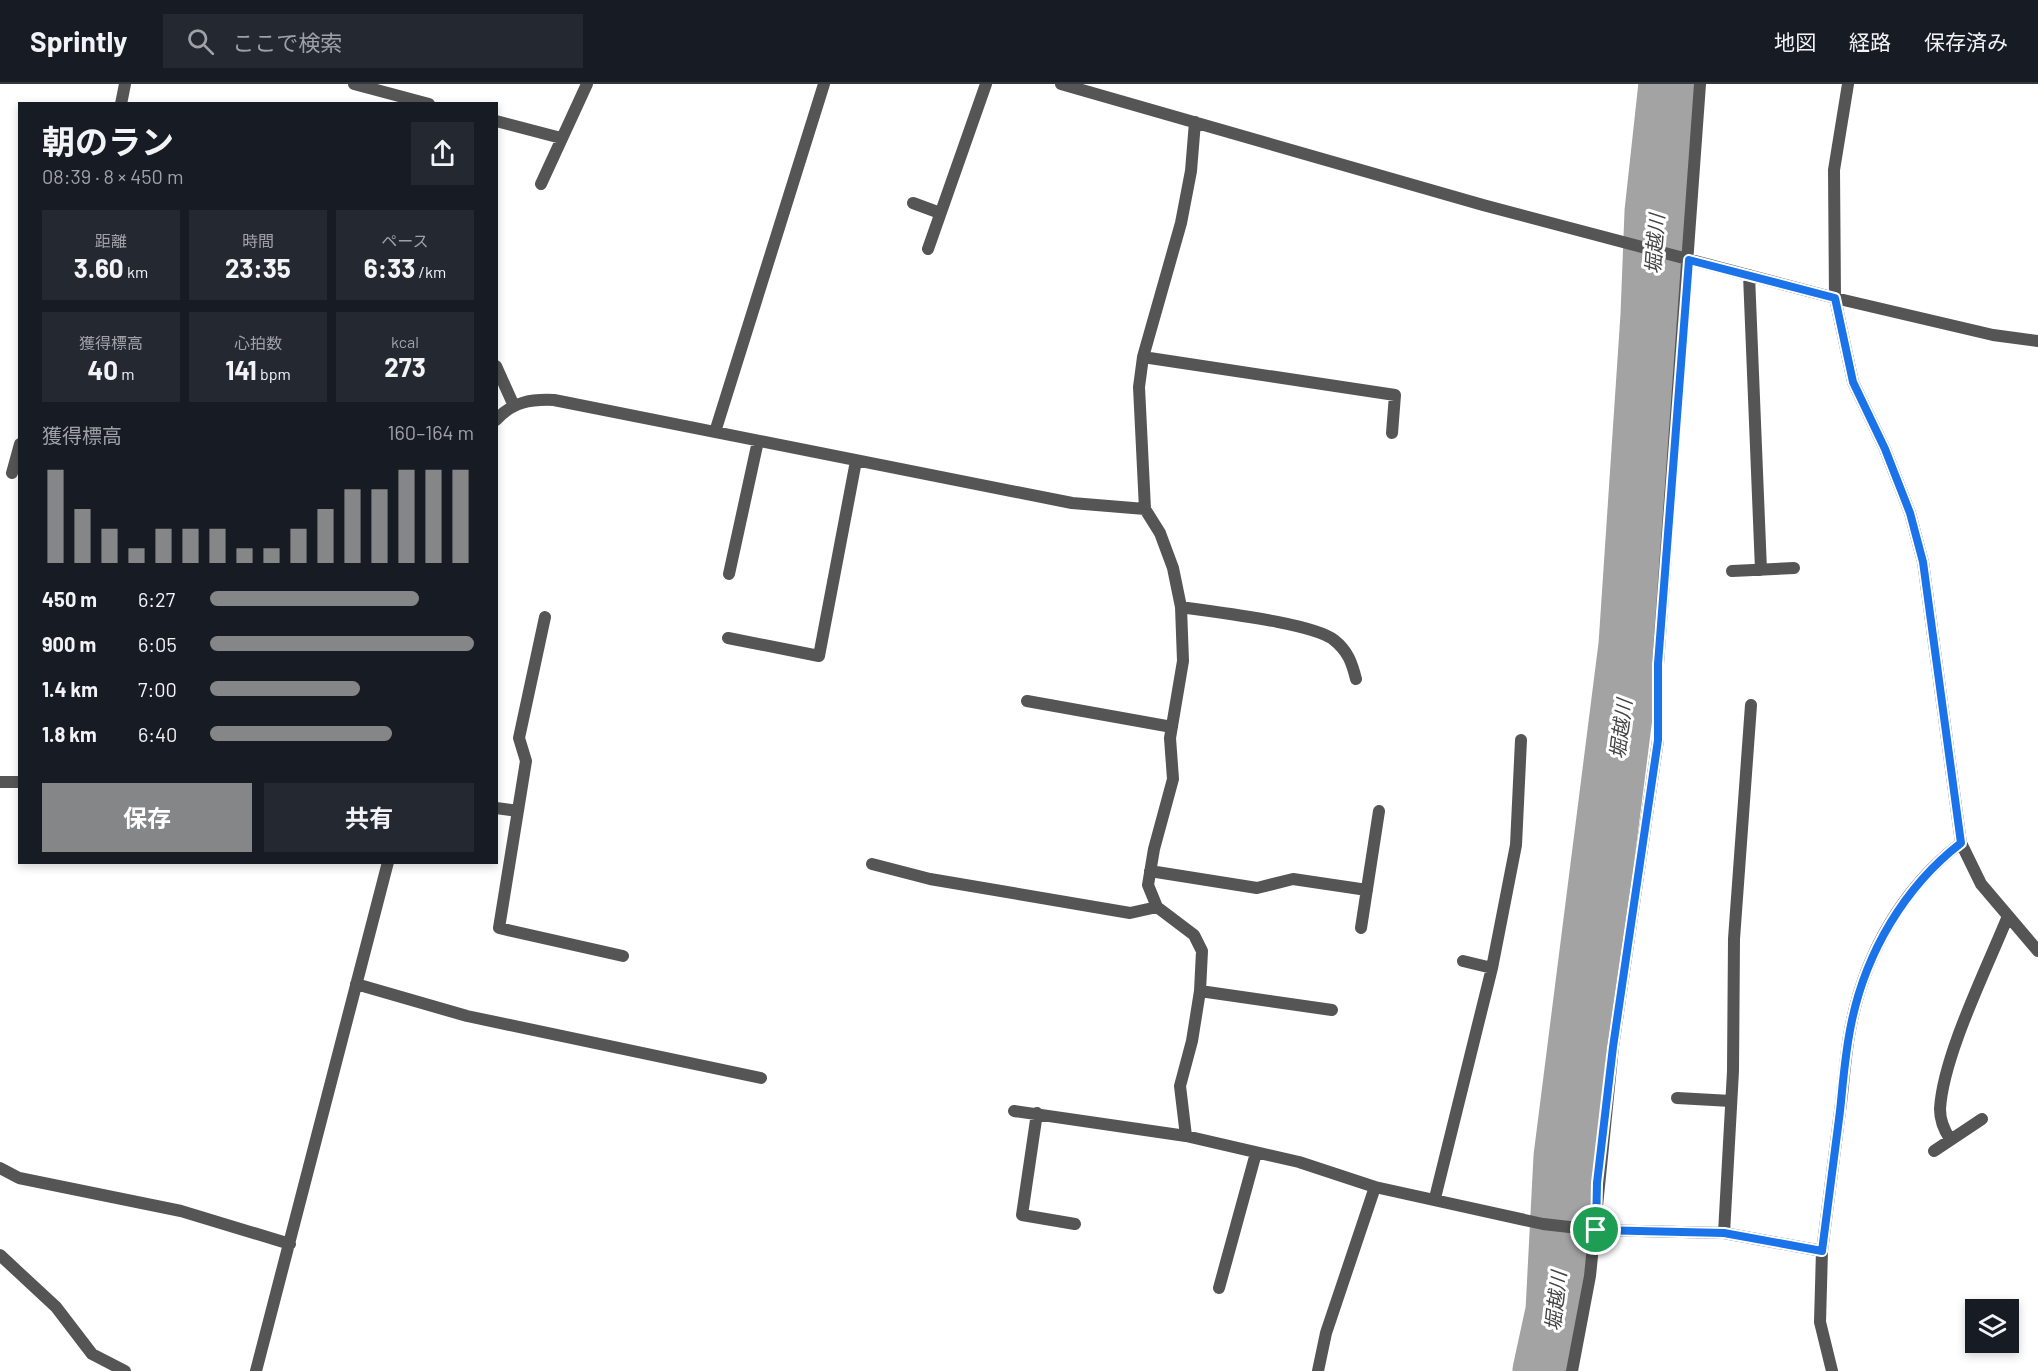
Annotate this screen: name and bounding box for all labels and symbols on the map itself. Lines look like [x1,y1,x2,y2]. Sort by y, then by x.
water label: 堀越川 [1640,211,1668,275]
water label: 堀越川 [1604,696,1636,760]
pin [1570,1204,1621,1255]
water label: 堀越川 [1540,1268,1570,1332]

